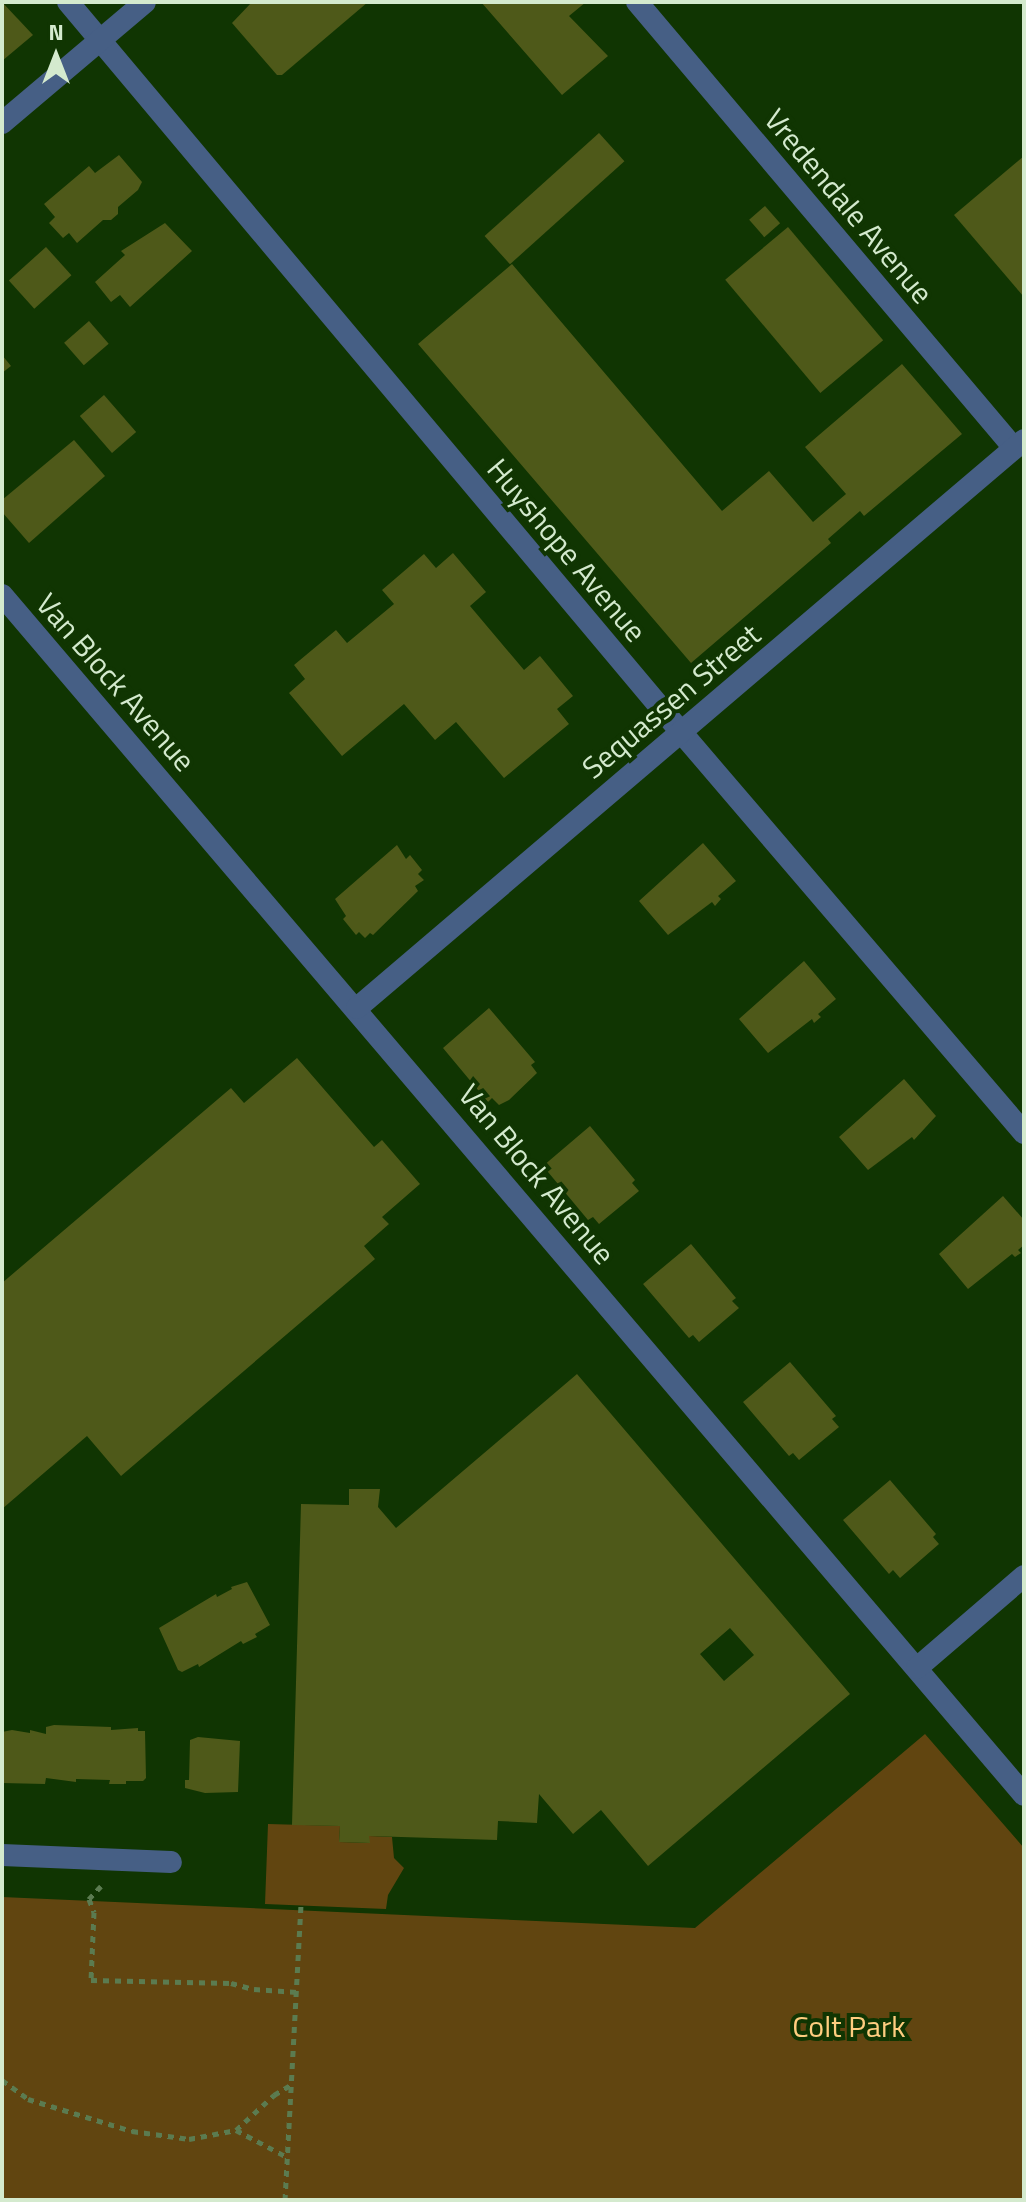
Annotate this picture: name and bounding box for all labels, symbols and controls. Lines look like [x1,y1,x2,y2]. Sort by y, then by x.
text: N [48,15,64,49]
north arrow [16,16,96,96]
street label: Vredendale Avenue [757,102,941,310]
street label: Huyshope Avenue [480,451,654,649]
street label: Van Block Avenue [29,586,203,778]
street label: Sequassen Street [575,616,767,786]
street label: Van Block Avenue [451,1077,623,1271]
park label: Colt Park [792,2008,906,2044]

